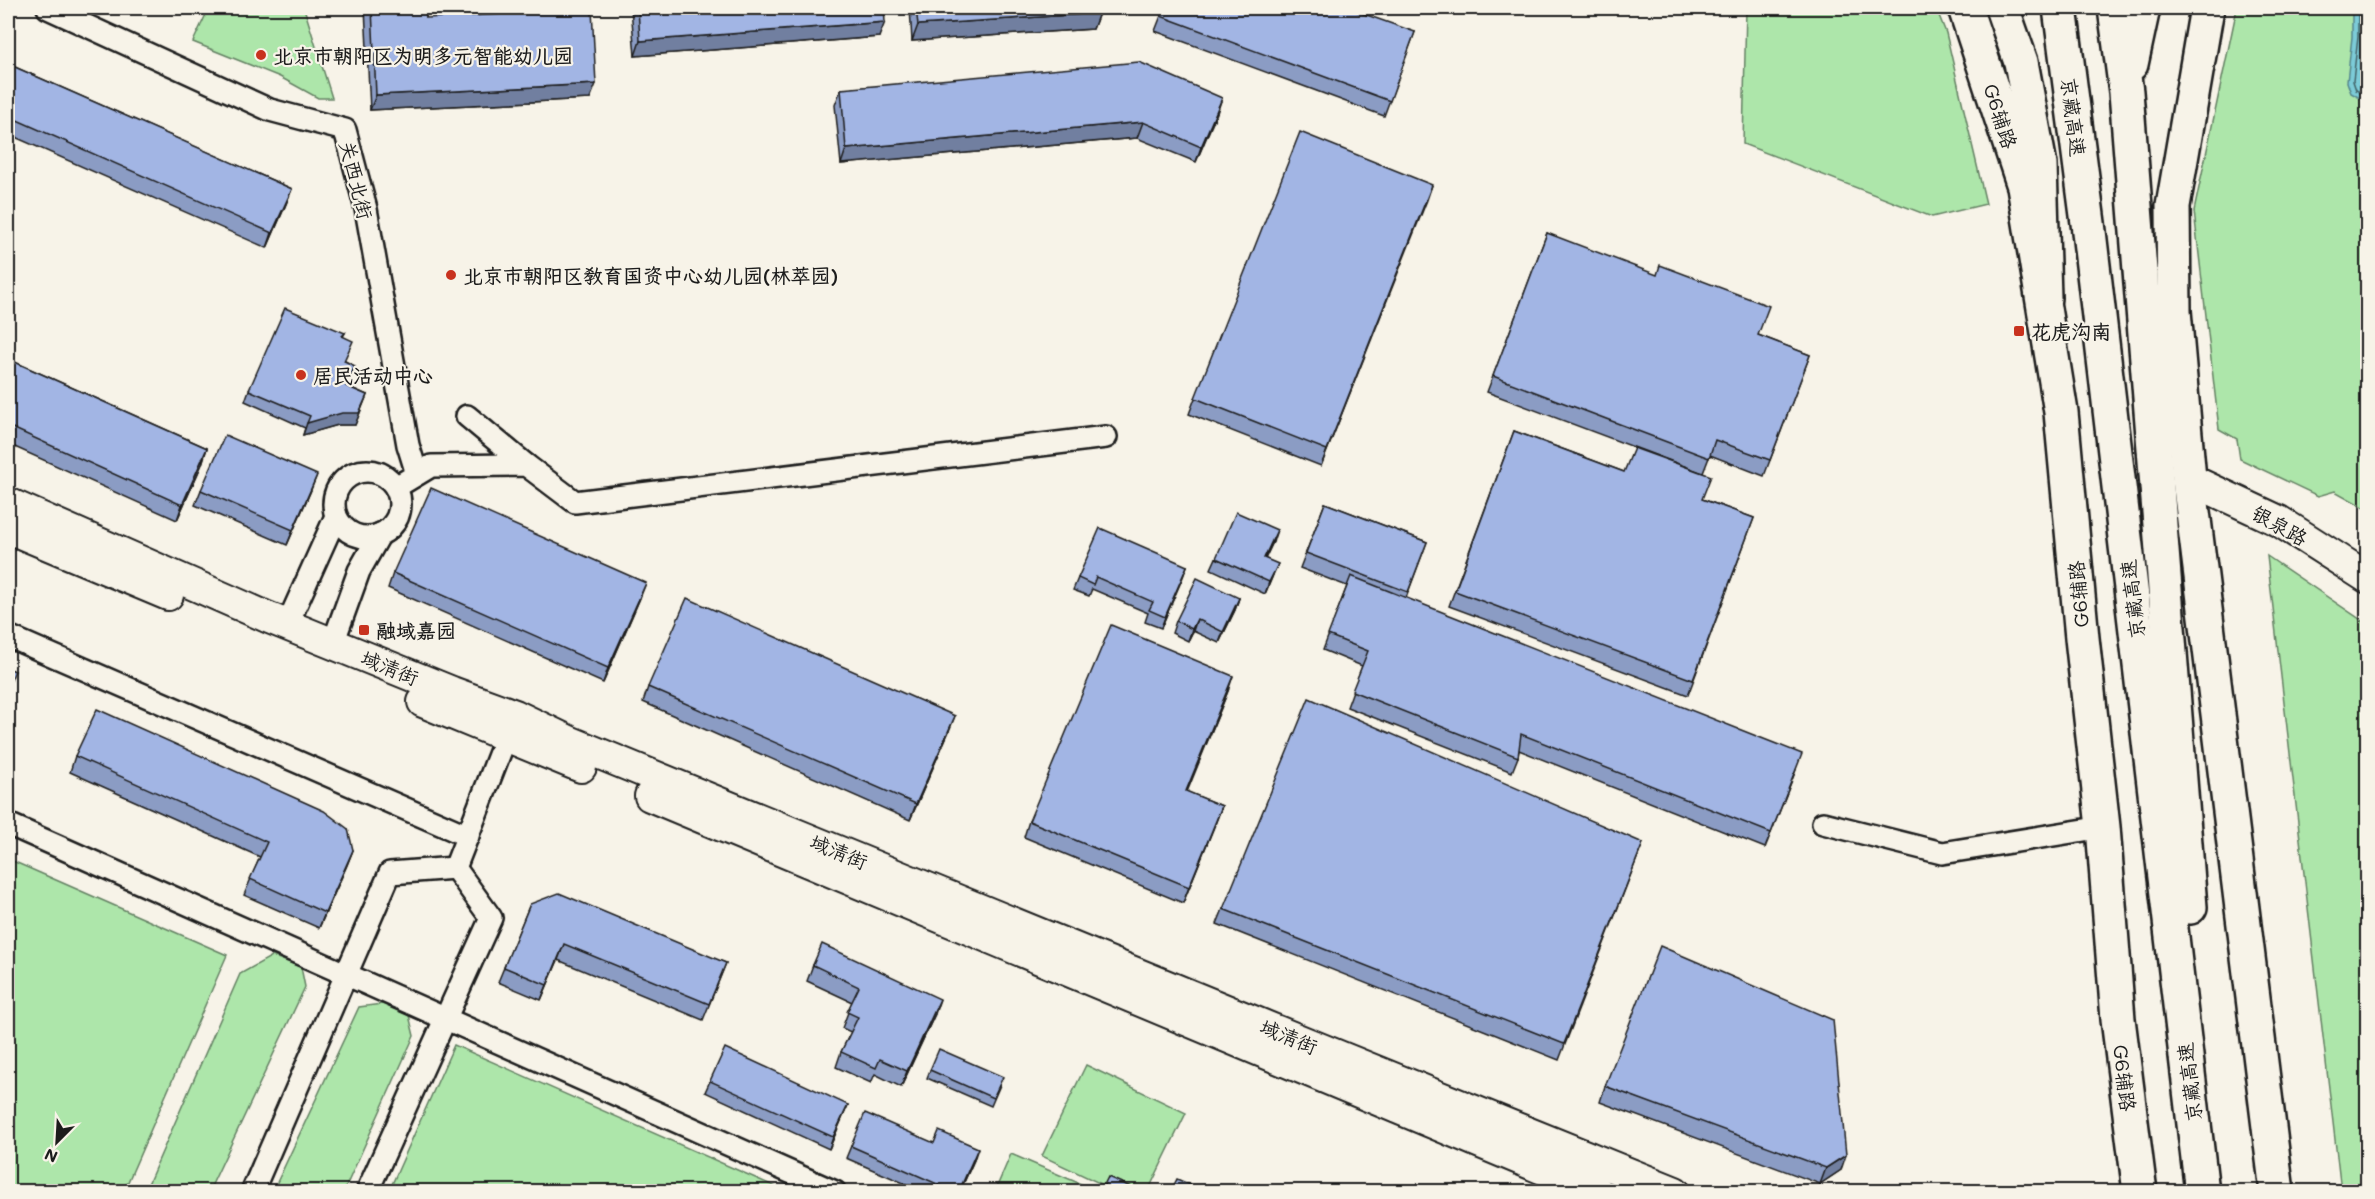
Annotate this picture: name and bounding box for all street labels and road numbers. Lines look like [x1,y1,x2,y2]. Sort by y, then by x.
street label: 京藏高速 [2056,76,2092,158]
street label: G6辅路 [1978,80,2024,153]
street label: 关西北街 [335,138,379,222]
street label: 银泉路 [2247,499,2313,551]
street label: 京藏高速 [2114,558,2150,640]
street label: G6辅路 [2062,559,2094,628]
street label: 域清街 [357,644,423,690]
street label: 域清街 [806,828,872,874]
street label: 域清街 [1256,1013,1322,1059]
street label: 京藏高速 [2171,1041,2207,1123]
street label: G6辅路 [2108,1043,2142,1114]

